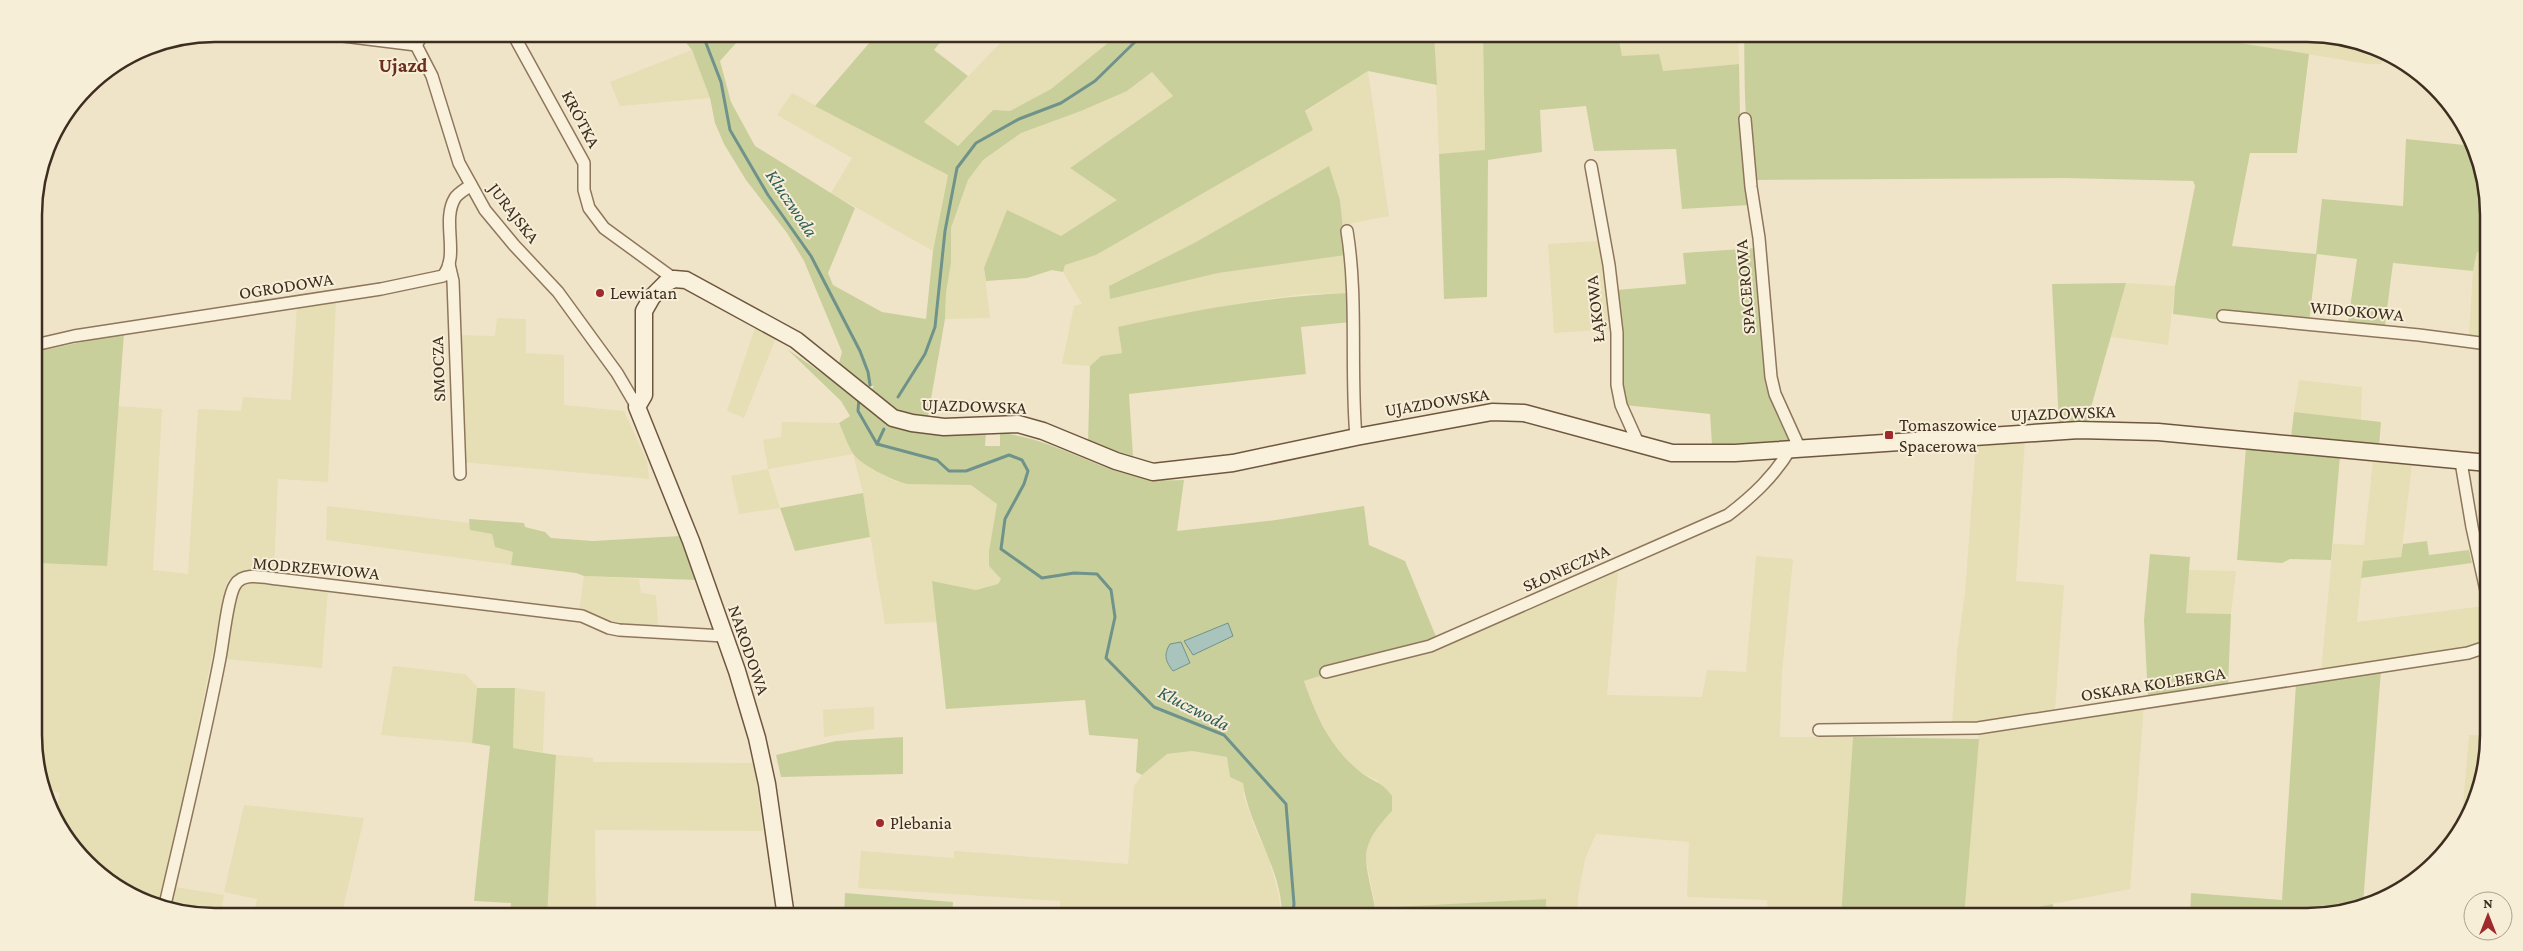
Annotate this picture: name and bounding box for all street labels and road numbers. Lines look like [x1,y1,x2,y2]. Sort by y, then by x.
street label: KRÓTKA [558,87,605,152]
street label: JURAJSKA [483,177,544,248]
street label: SPACEROWA [1731,238,1759,335]
street label: OGRODOWA [237,269,335,303]
street label: ŁĄKOWA [1581,274,1608,343]
street label: WIDOKOWA [2309,297,2405,325]
street label: SMOCZA [427,335,449,402]
street label: UJAZDOWSKA [1383,384,1491,420]
street label: UJAZDOWSKA [921,394,1028,418]
street label: UJAZDOWSKA [2010,401,2117,425]
street label: SŁONECZNA [1520,540,1613,596]
street label: MODRZEWIOWA [252,552,381,584]
street label: NARODOWA [724,602,774,698]
street label: OSKARA KOLBERGA [2079,663,2227,705]

